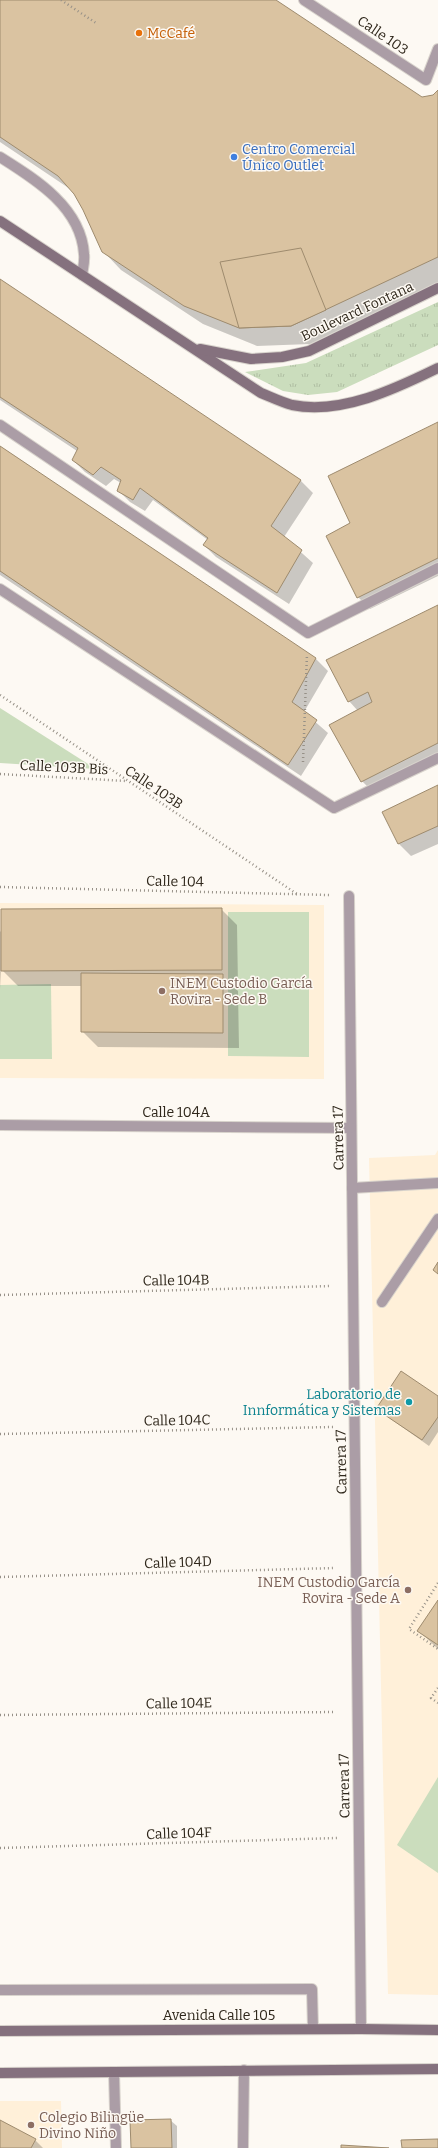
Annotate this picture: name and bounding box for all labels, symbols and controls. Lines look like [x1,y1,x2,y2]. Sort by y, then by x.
street label: Calle 103 [354,12,411,59]
place label: McCafé [147,25,195,42]
marker: McCafé [134,28,144,38]
place label: Centro Comercial Único Outlet [242,141,355,174]
marker: Centro Comercial Único Outlet [229,152,239,162]
street label: Boulevard Fontana [298,278,416,345]
street label: Calle 103B Bis [19,757,109,778]
street label: Calle 103B [122,762,186,813]
street label: Calle 104 [146,872,204,891]
place label: INEM Custodio García Rovira - Sede B [170,975,313,1008]
marker: INEM Custodio García Rovira - Sede B [157,986,167,996]
street label: Calle 104A [142,1104,210,1121]
street label: Carrera 17 [329,1105,348,1170]
street label: Calle 104B [142,1271,210,1290]
place label: Laboratorio de Innformática y Sistemas [243,1386,401,1419]
marker: Laboratorio de Innformática y Sistemas [404,1397,414,1407]
street label: Calle 104C [143,1411,211,1430]
street label: Carrera 17 [332,1429,351,1494]
street label: Calle 104D [144,1553,212,1572]
place label: INEM Custodio García Rovira - Sede A [257,1574,400,1607]
marker: INEM Custodio García Rovira - Sede A [403,1585,413,1595]
street label: Calle 104E [146,1694,212,1713]
street label: Carrera 17 [335,1753,354,1818]
street label: Calle 104F [146,1824,212,1843]
street label: Avenida Calle 105 [163,2007,275,2024]
place label: Colegio Bilingüe Divino Niño [39,2109,144,2142]
marker: Colegio Bilingüe Divino Niño [26,2120,36,2130]

